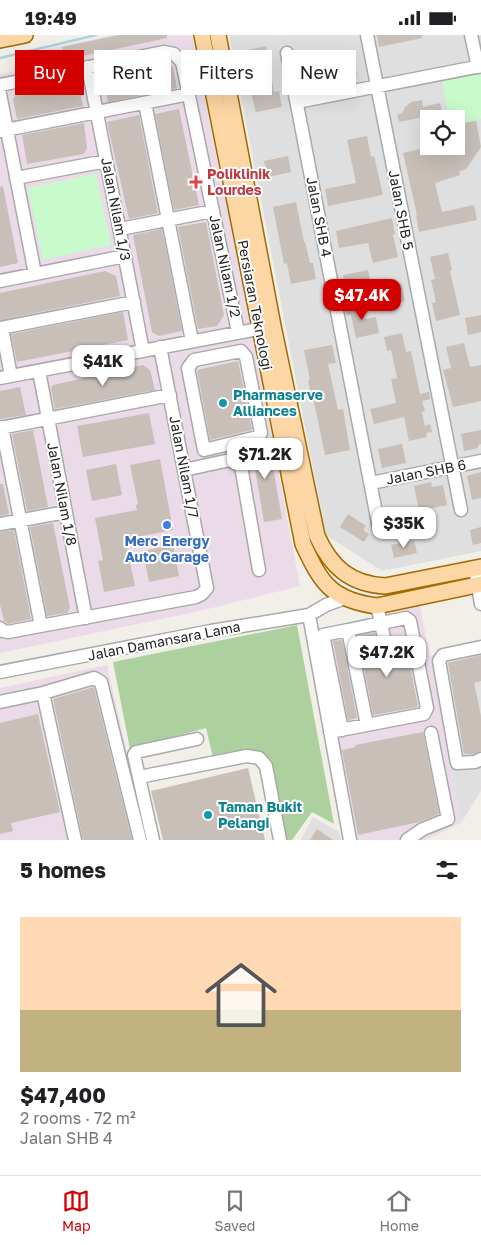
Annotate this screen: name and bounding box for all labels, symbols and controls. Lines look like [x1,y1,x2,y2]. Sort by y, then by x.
text: 19:49 [25,6,77,29]
chip: Buy [15,50,84,95]
chip: Rent [94,50,171,95]
chip: Filters [181,50,272,95]
chip: New [282,50,356,95]
map controls [420,110,465,155]
button: locate [420,110,465,155]
street label: Jalan Nilam 1/3 [98,156,135,262]
place label: Poliklinik Lourdes [207,165,270,198]
street label: Jalan SHB 5 [385,169,418,251]
marker: Poliklinik Lourdes [189,175,203,189]
street label: Jalan SHB 4 [303,175,336,258]
street label: Jalan Nilam 1/2 [206,213,245,319]
street label: Persiaran Teknologi [234,238,276,372]
pin: $47.4K [321,279,403,321]
text: $47.4K [334,285,390,305]
pin: $41K [73,345,133,387]
text: $41K [83,351,123,371]
place label: Pharmaserve Alliances [233,386,323,419]
marker: Pharmaserve Alliances [217,397,229,409]
street label: Jalan Nilam 1/7 [166,414,203,519]
pin: $71.2K [224,437,306,480]
street label: Jalan Nilam 1/8 [44,441,81,547]
text: $71.2K [238,444,292,464]
street label: Jalan SHB 6 [384,455,467,488]
pin: $35K [374,507,434,549]
text: $35K [383,513,425,533]
marker: Merc Energy Auto Garage [161,519,173,531]
place label: Merc Energy Auto Garage [124,532,210,565]
street label: Jalan Damansara Lama [86,617,242,664]
pin: $47.2K [346,635,428,678]
text: $47.2K [359,642,415,662]
place label: Taman Bukit Pelangi [218,798,303,831]
marker: Taman Bukit Pelangi [202,809,214,821]
icon: filters [433,856,461,884]
text: 5 homes [20,857,106,883]
icon: home [196,950,286,1040]
text: $47,400 [20,1082,106,1108]
text: 2 rooms · 72 m² [20,1108,136,1128]
text: Jalan SHB 4 [20,1128,113,1148]
tab: Map [62,1187,91,1234]
tab: Saved [215,1187,255,1234]
tab: Home [379,1187,419,1234]

